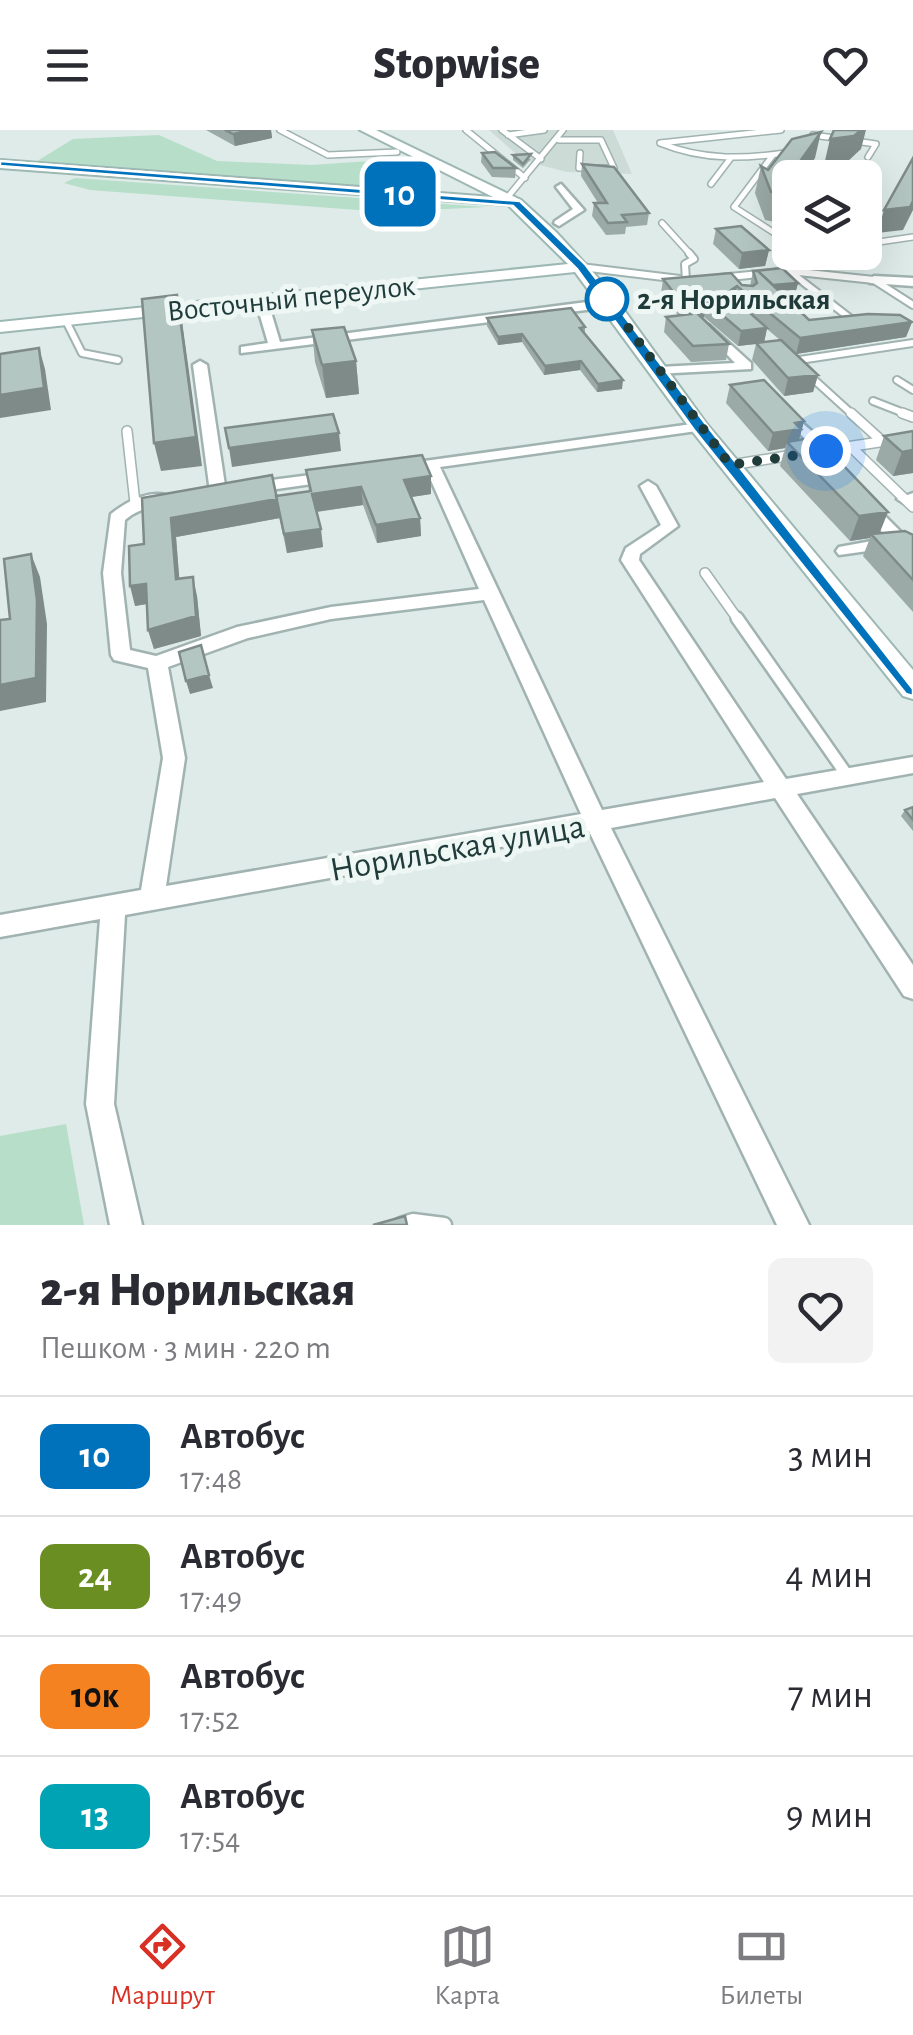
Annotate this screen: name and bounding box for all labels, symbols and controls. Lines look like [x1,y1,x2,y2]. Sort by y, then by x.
icon: menu [40,38,95,93]
icon: heart [818,38,873,93]
text: Stopwise [373,42,540,87]
map controls [772,160,882,270]
button: layers [772,160,882,270]
line badge: 10 [355,162,445,226]
text: 10 [385,177,415,212]
street label: Восточный переулок [166,271,417,327]
marker: 2-я Норильская [586,278,628,320]
place label: 2-я Норильская [637,285,831,315]
your location [801,426,851,476]
street label: Норильская улица [327,809,587,888]
button: heart [768,1258,873,1363]
text: 2-я Норильская [40,1267,355,1315]
text: Пешком · 3 мин · 220 m [40,1332,331,1364]
text: Автобус [180,1418,305,1456]
text: 3 мин [788,1437,873,1475]
text: 10 [80,1439,110,1474]
text: 17:48 [180,1463,242,1495]
text: Автобус [180,1538,305,1576]
text: 4 мин [785,1557,873,1595]
text: 24 [78,1559,112,1594]
text: 17:49 [180,1583,242,1615]
text: Автобус [180,1658,305,1696]
text: 7 мин [788,1677,873,1715]
text: 10к [71,1679,119,1714]
text: 17:52 [180,1703,240,1735]
text: Автобус [180,1778,305,1816]
text: 9 мин [786,1797,873,1835]
text: 13 [81,1799,109,1834]
text: 17:54 [180,1823,240,1855]
tab: Маршрут [110,1919,215,2013]
tab: Карта [434,1919,500,2013]
tab: Билеты [719,1919,803,2013]

